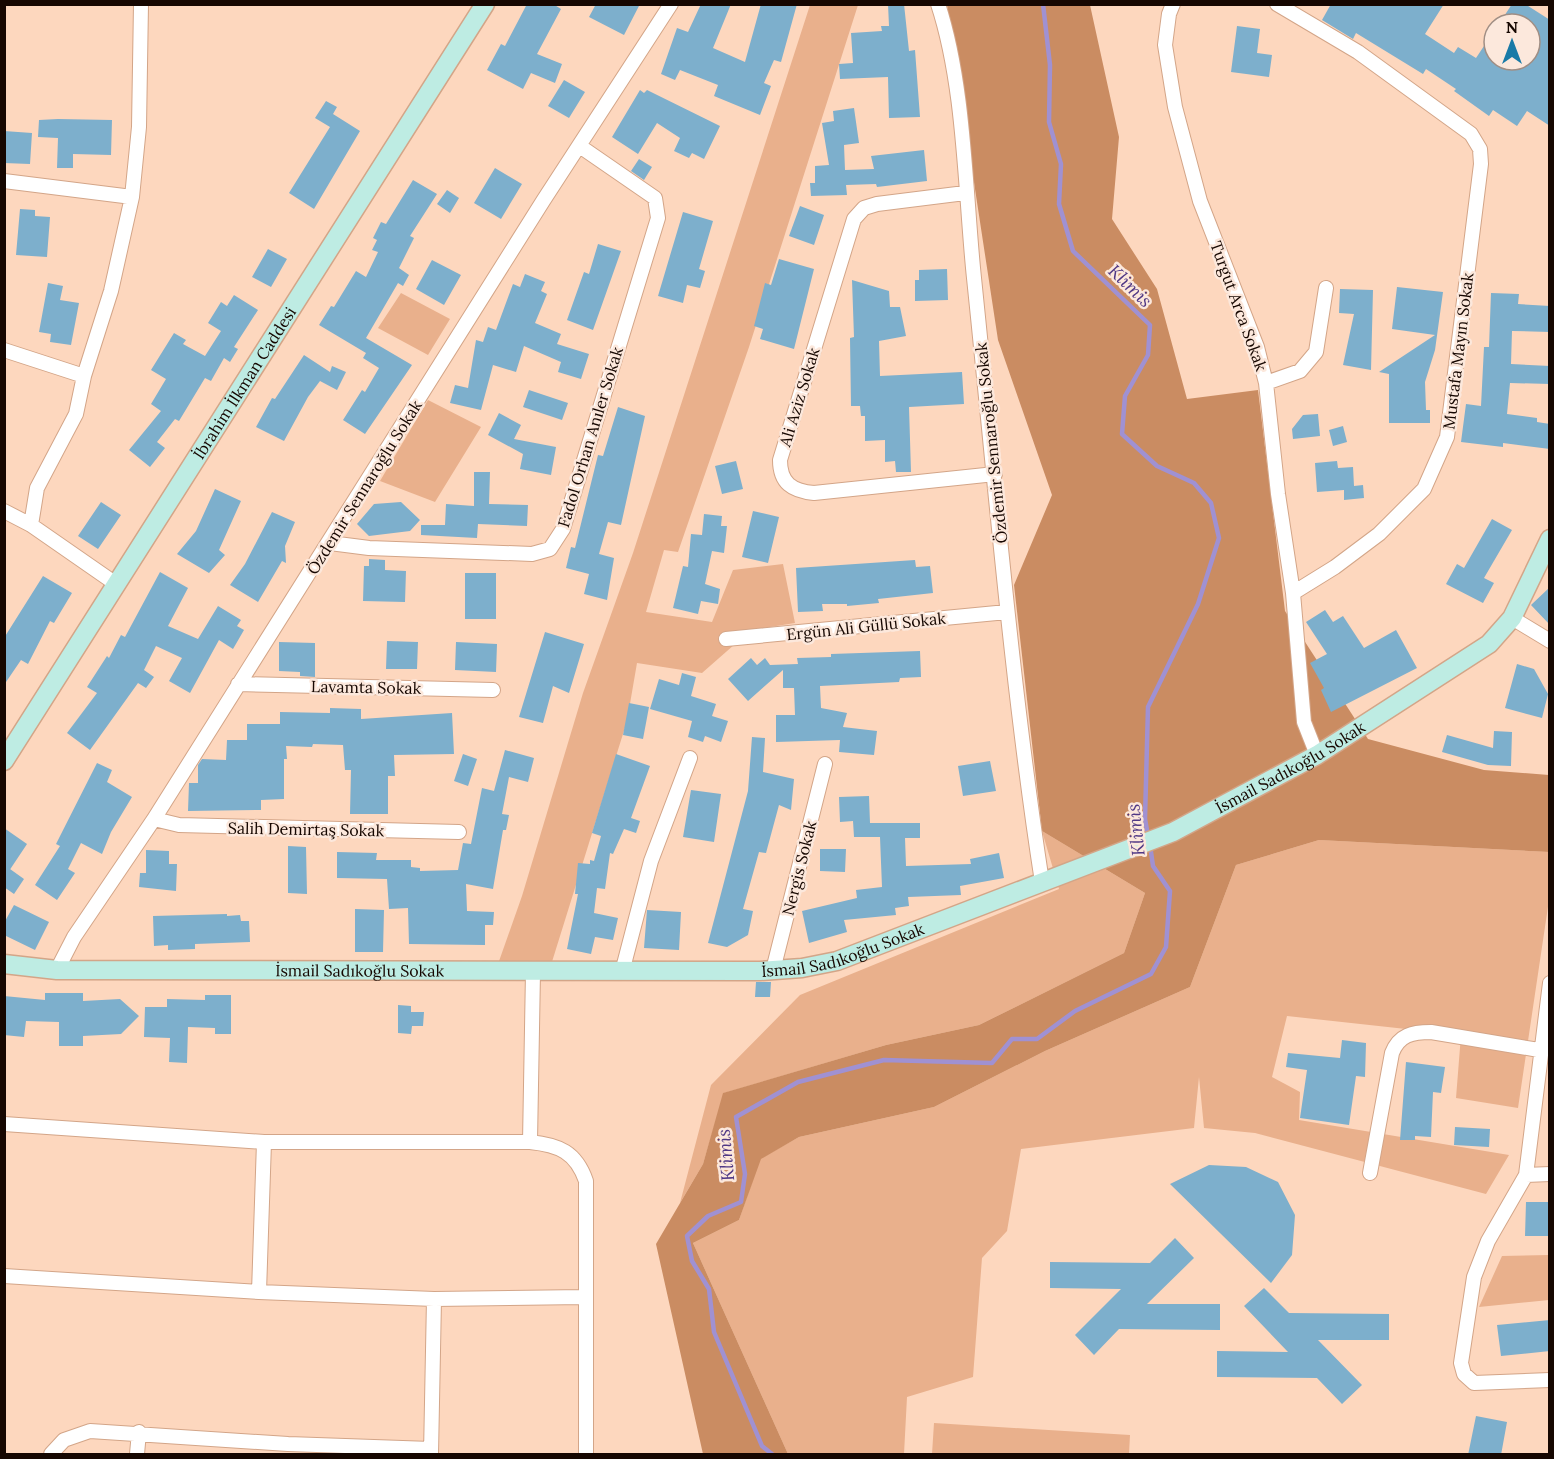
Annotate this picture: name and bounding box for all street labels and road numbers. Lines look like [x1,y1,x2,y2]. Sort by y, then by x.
street label: Turgut Arca Sokak [1206,238,1272,374]
street label: Mustafa Mayın Sokak [1438,271,1478,430]
street label: İbrahim İlkman Caddesi [189,303,300,463]
street label: Özdemir Sennaroğlu Sokak [970,341,1011,544]
street label: Fadol Orhan Anıler Sokak [553,344,627,530]
street label: Ali Aziz Sokak [774,345,824,450]
street label: Özdemir Sennaroğlu Sokak [302,396,426,578]
street label: Ergün Ali Güllü Sokak [785,608,947,644]
street label: Lavamta Sokak [311,676,422,698]
street label: İsmail Sadıkoğlu Sokak [1212,717,1369,817]
street label: Salih Demirtaş Sokak [228,818,385,840]
street label: Nergis Sokak [778,818,821,917]
street label: İsmail Sadıkoğlu Sokak [761,918,927,981]
street label: İsmail Sadıkoğlu Sokak [275,960,445,981]

